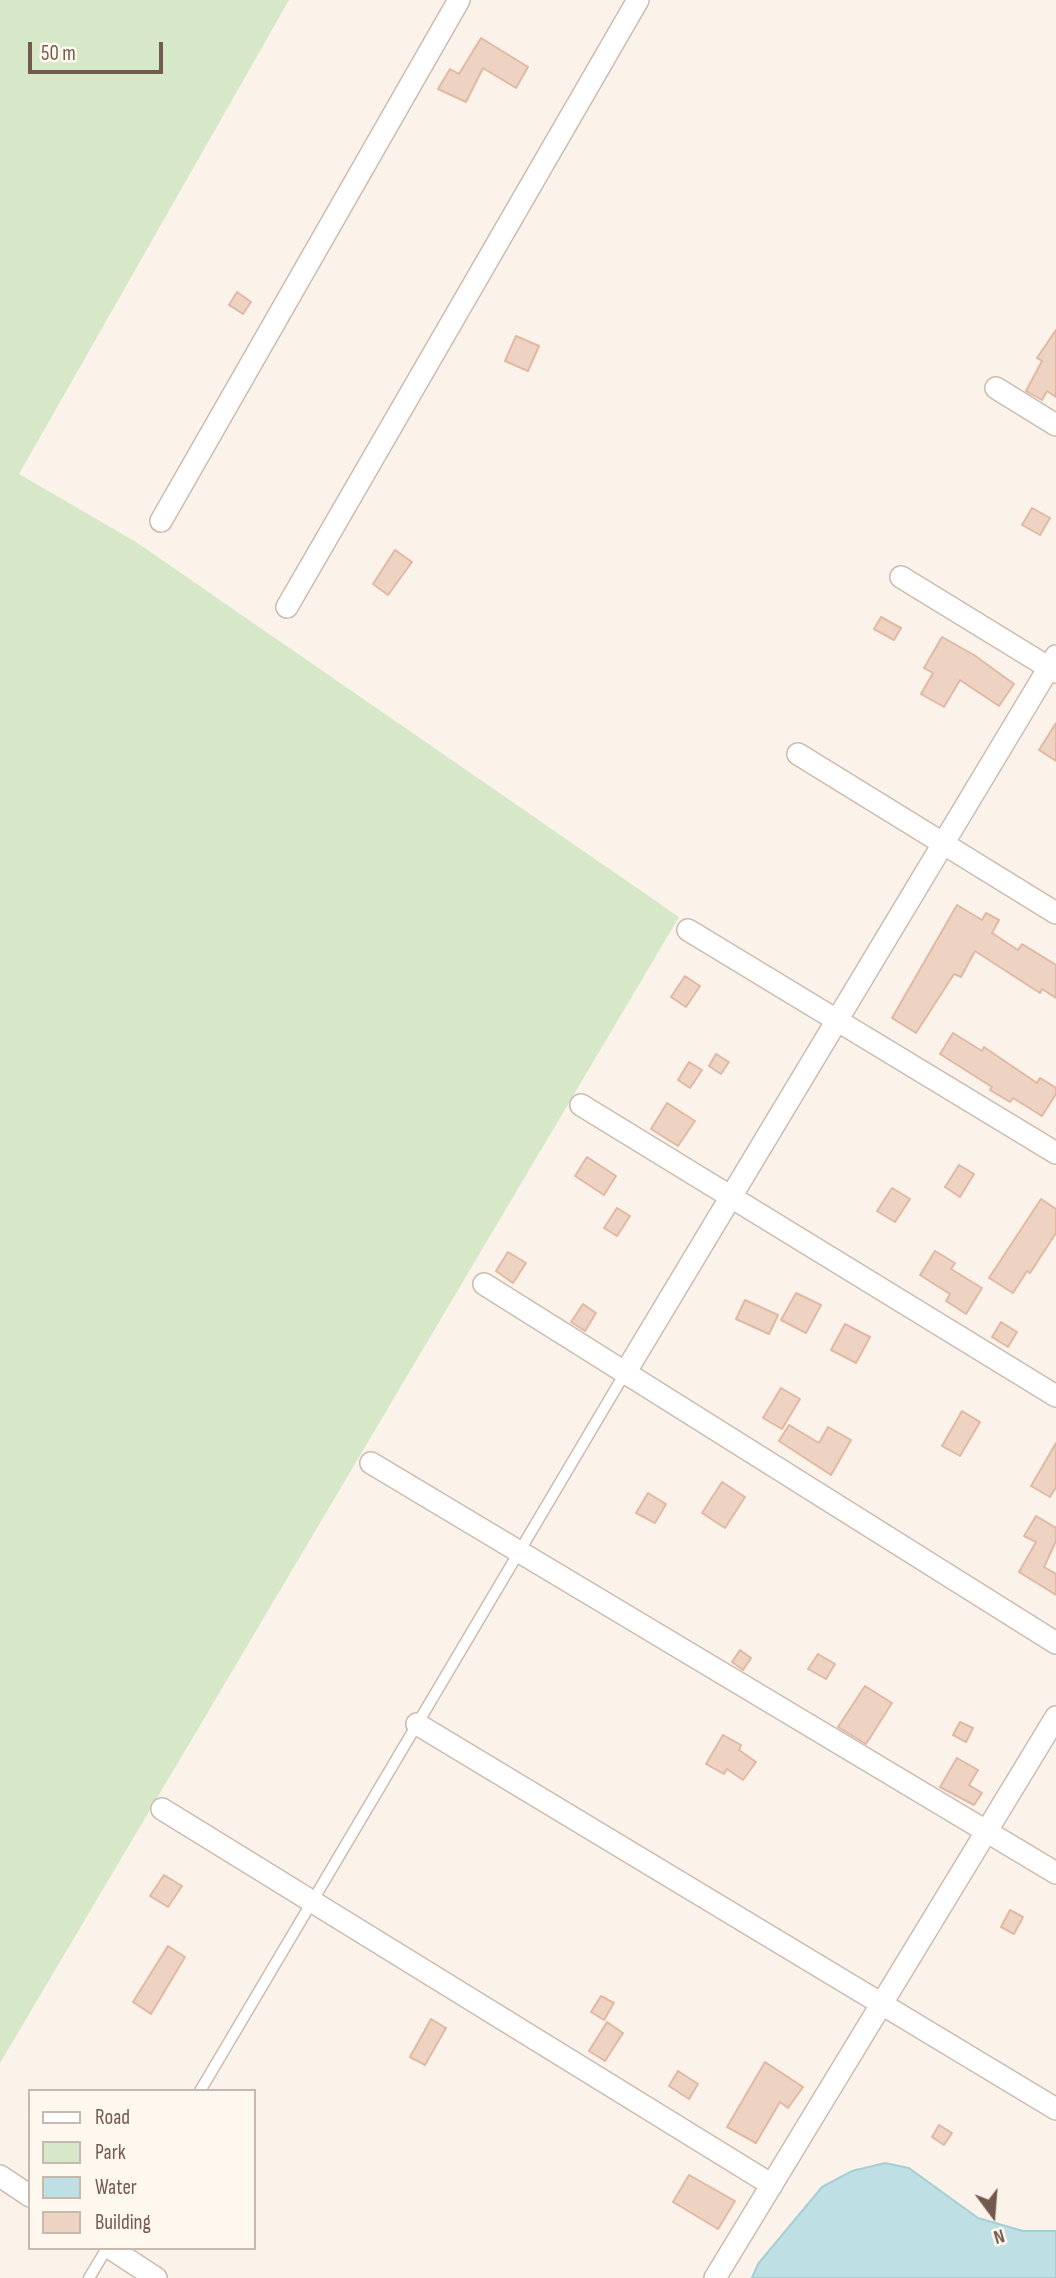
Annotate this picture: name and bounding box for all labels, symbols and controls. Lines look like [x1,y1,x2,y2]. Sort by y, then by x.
scale bar [32,28,166,72]
text: 50 m [41,41,76,66]
legend [28,2089,256,2250]
text: Road [95,2105,130,2130]
text: Park [95,2140,126,2165]
text: Water [95,2175,137,2200]
north arrow [958,2180,1028,2250]
text: Building [95,2210,151,2235]
text: N [991,2223,1007,2248]

